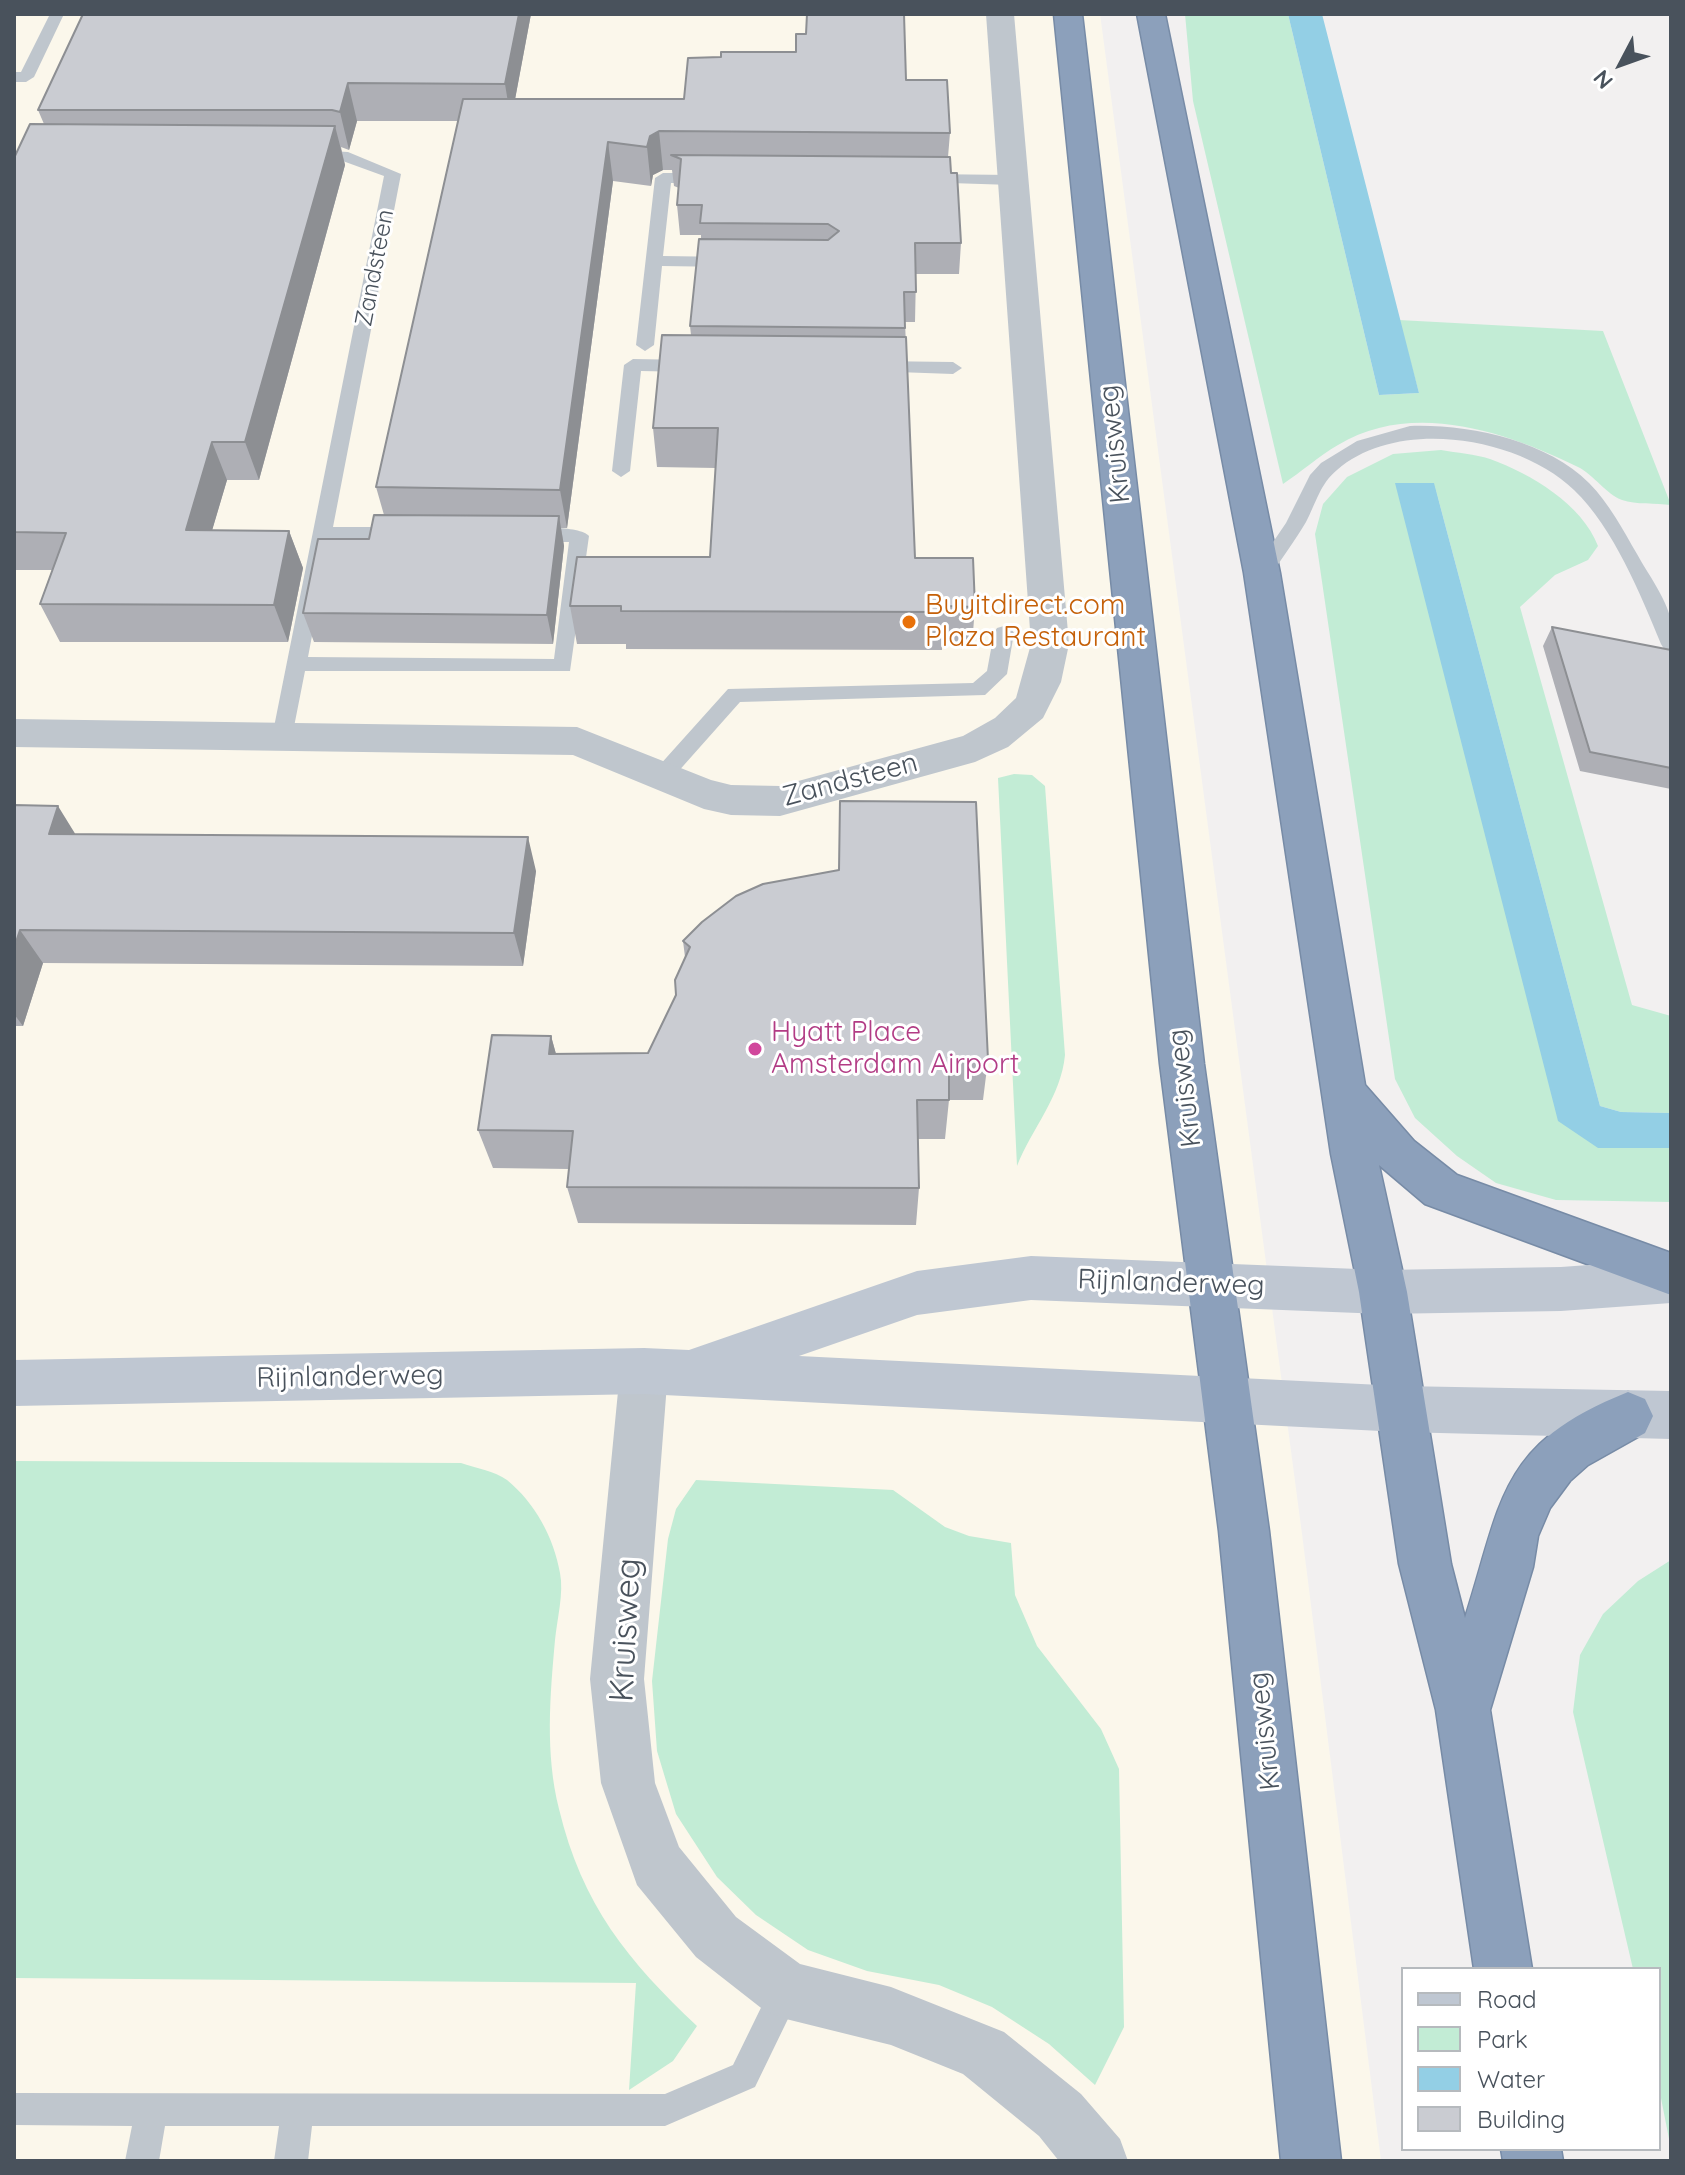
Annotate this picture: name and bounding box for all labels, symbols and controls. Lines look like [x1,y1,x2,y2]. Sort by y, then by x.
north arrow [1581,24,1661,104]
text: N [1587,64,1619,95]
street label: Zandsteen [350,207,400,329]
street label: Kruisweg [1092,383,1138,505]
place label: Buyitdirect.com Plaza Restaurant [925,589,1146,655]
marker: Buyitdirect.com Plaza Restaurant [900,613,918,631]
street label: Zandsteen [779,746,921,814]
place label: Hyatt Place Amsterdam Airport [771,1016,1019,1082]
street label: Kruisweg [1161,1027,1209,1149]
marker: Hyatt Place Amsterdam Airport [746,1040,764,1058]
street label: Rijnlanderweg [1077,1263,1265,1303]
street label: Rijnlanderweg [256,1359,444,1395]
street label: Kruisweg [602,1557,650,1703]
street label: Kruisweg [1242,1670,1288,1792]
legend [1401,1967,1661,2151]
text: Road [1477,1984,1537,2014]
text: Park [1477,2024,1528,2054]
text: Water [1477,2064,1545,2094]
text: Building [1477,2104,1565,2134]

